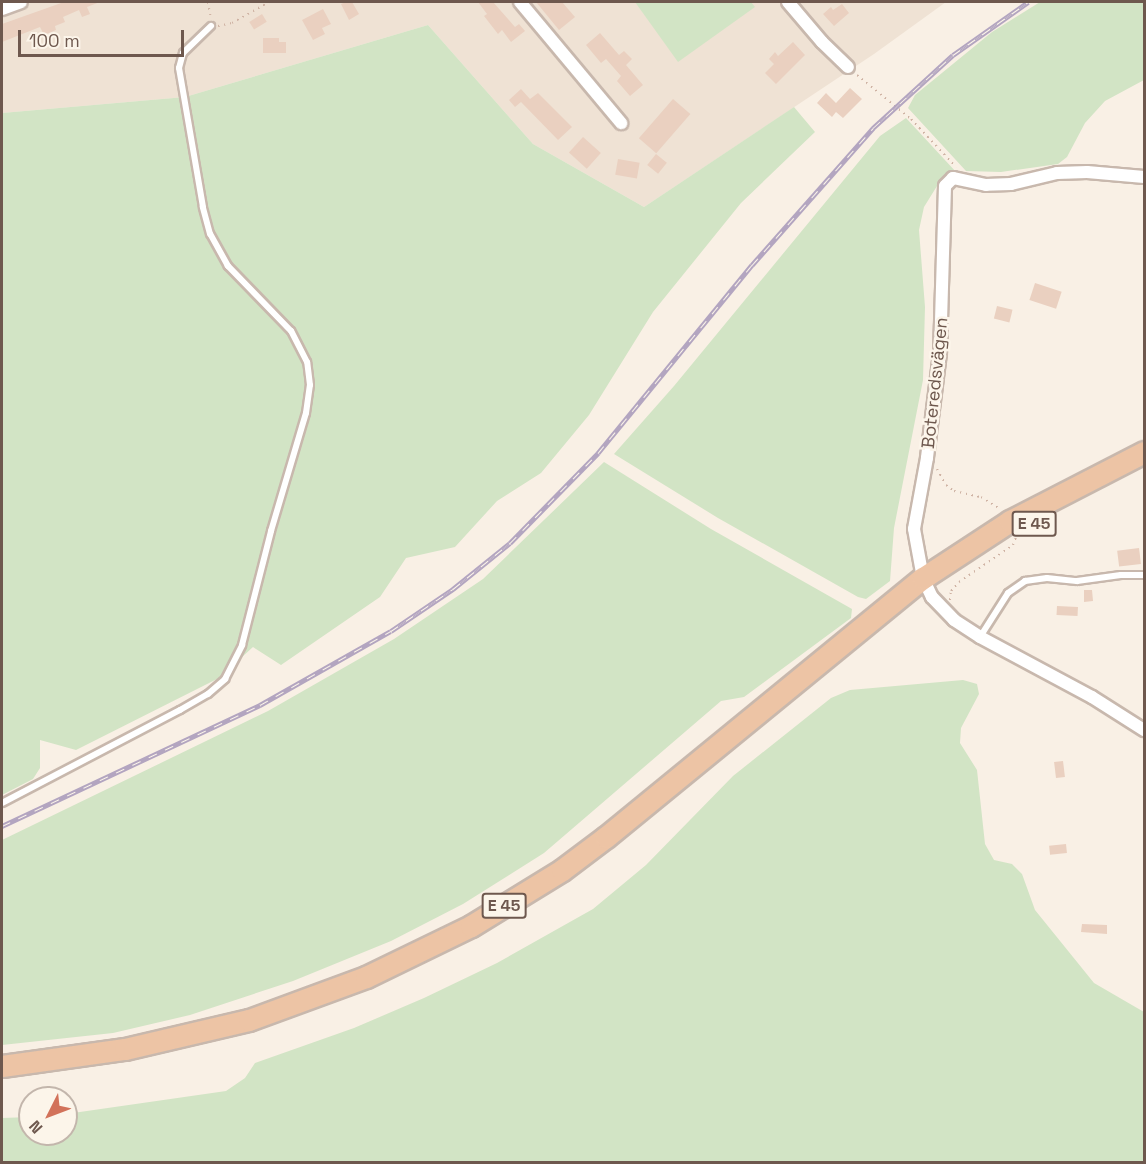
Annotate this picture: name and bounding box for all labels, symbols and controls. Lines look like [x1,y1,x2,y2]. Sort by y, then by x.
scale bar [21,18,188,56]
text: 100 m [29,29,80,52]
street label: Boteredsvägen [917,316,953,450]
road number: E 45 [1012,511,1056,537]
road number: E 45 [482,893,526,919]
north arrow [18,1086,78,1146]
text: N [24,1116,47,1138]

